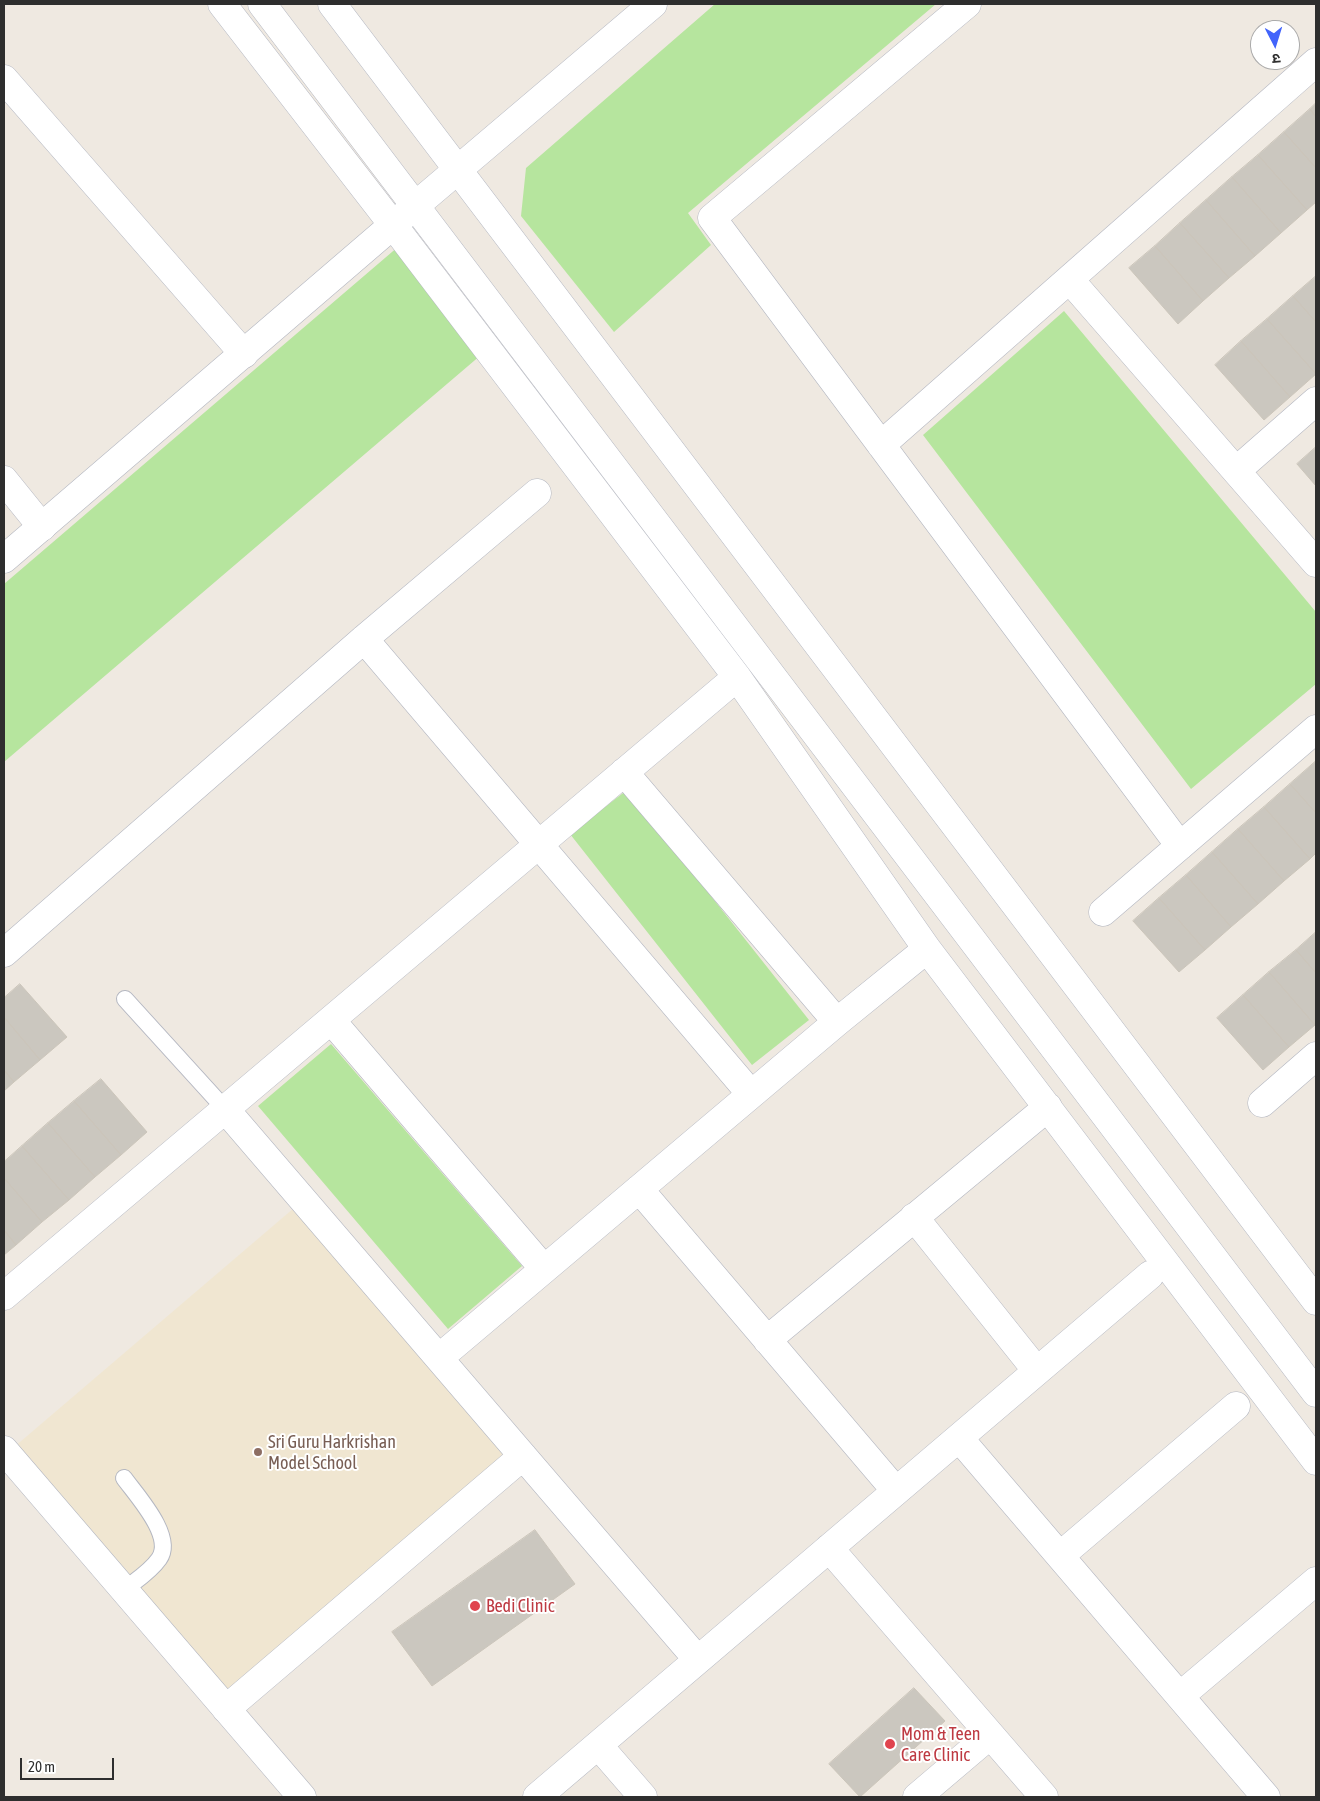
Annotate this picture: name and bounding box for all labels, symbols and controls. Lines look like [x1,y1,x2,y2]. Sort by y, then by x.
north arrow [1250,20,1300,70]
text: उ [1271,51,1281,67]
place label: Sri Guru Harkrishan Model School [268,1431,396,1474]
marker: Sri Guru Harkrishan Model School [252,1446,264,1458]
place label: Bedi Clinic [486,1595,554,1617]
marker: Bedi Clinic [468,1599,482,1613]
place label: Mom & Teen Care Clinic [901,1723,981,1766]
marker: Mom & Teen Care Clinic [883,1737,897,1751]
scale bar [22,1748,116,1780]
text: 20 m [28,1758,55,1775]

